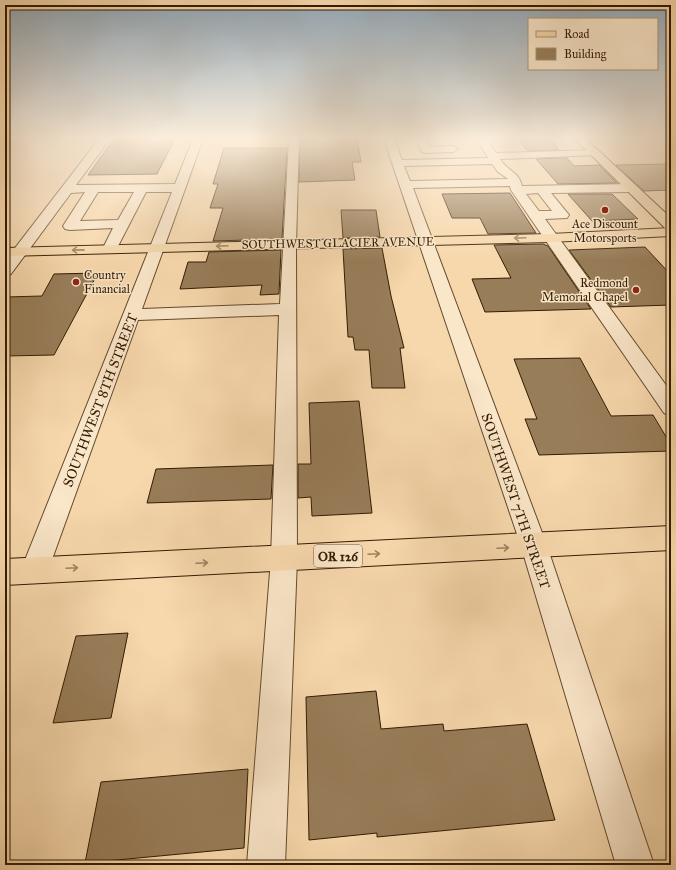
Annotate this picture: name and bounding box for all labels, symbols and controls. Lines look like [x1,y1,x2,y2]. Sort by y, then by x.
legend [528,18,658,70]
text: Road [564,27,590,41]
text: Building [564,47,607,62]
marker: Ace Discount Motorsports [600,205,610,215]
place label: Ace Discount Motorsports [571,217,639,245]
street label: SOUTHWEST GLACIER AVENUE [241,234,435,252]
one-way arrow [514,235,527,242]
one-way arrow [216,242,229,250]
one-way arrow [72,246,85,254]
place label: Country Financial [84,268,131,296]
place label: Redmond Memorial Chapel [542,276,629,304]
marker: Country Financial [71,277,81,287]
marker: Redmond Memorial Chapel [631,285,641,295]
street label: SOUTHWEST 8TH STREET [59,311,142,489]
street label: SOUTHWEST 7TH STREET [477,411,554,592]
one-way arrow [496,544,509,551]
road number: OR 126 [314,545,362,567]
one-way arrow [367,551,380,558]
one-way arrow [195,559,208,566]
one-way arrow [65,565,78,572]

